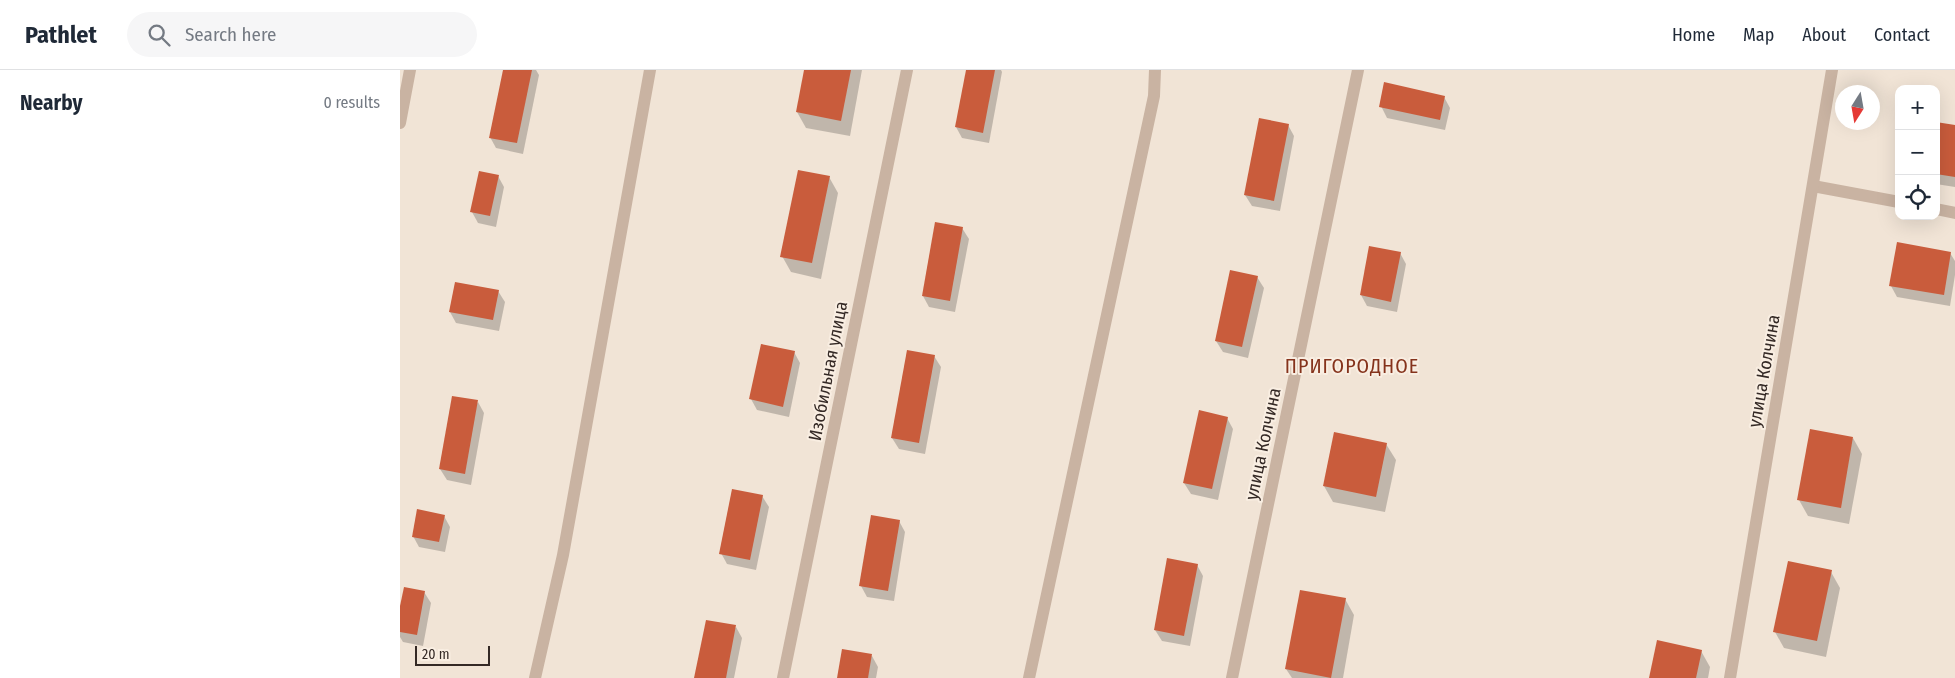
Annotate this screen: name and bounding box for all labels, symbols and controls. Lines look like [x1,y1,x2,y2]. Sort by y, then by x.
search box [127,12,477,57]
text: Pathlet [25,21,97,49]
icon: search [145,21,173,49]
text: Search here [185,23,276,46]
text: Home [1672,24,1715,46]
text: Map [1743,24,1774,46]
text: About [1802,24,1846,46]
text: Contact [1874,24,1930,46]
north arrow [1835,85,1880,130]
map controls [1895,85,1940,220]
button: + [1895,85,1940,130]
text: Nearby [20,90,82,116]
text: 0 results [323,93,380,112]
button: − [1895,130,1940,175]
button: locate [1895,175,1940,220]
street label: Изобильная улица [804,299,852,443]
street label: улица Колчина [1743,313,1785,429]
district label: ПРИГОРОДНОЕ [1285,354,1419,378]
street label: улица Колчина [1240,386,1286,502]
scale bar [415,643,490,666]
text: 20 m [422,646,450,663]

